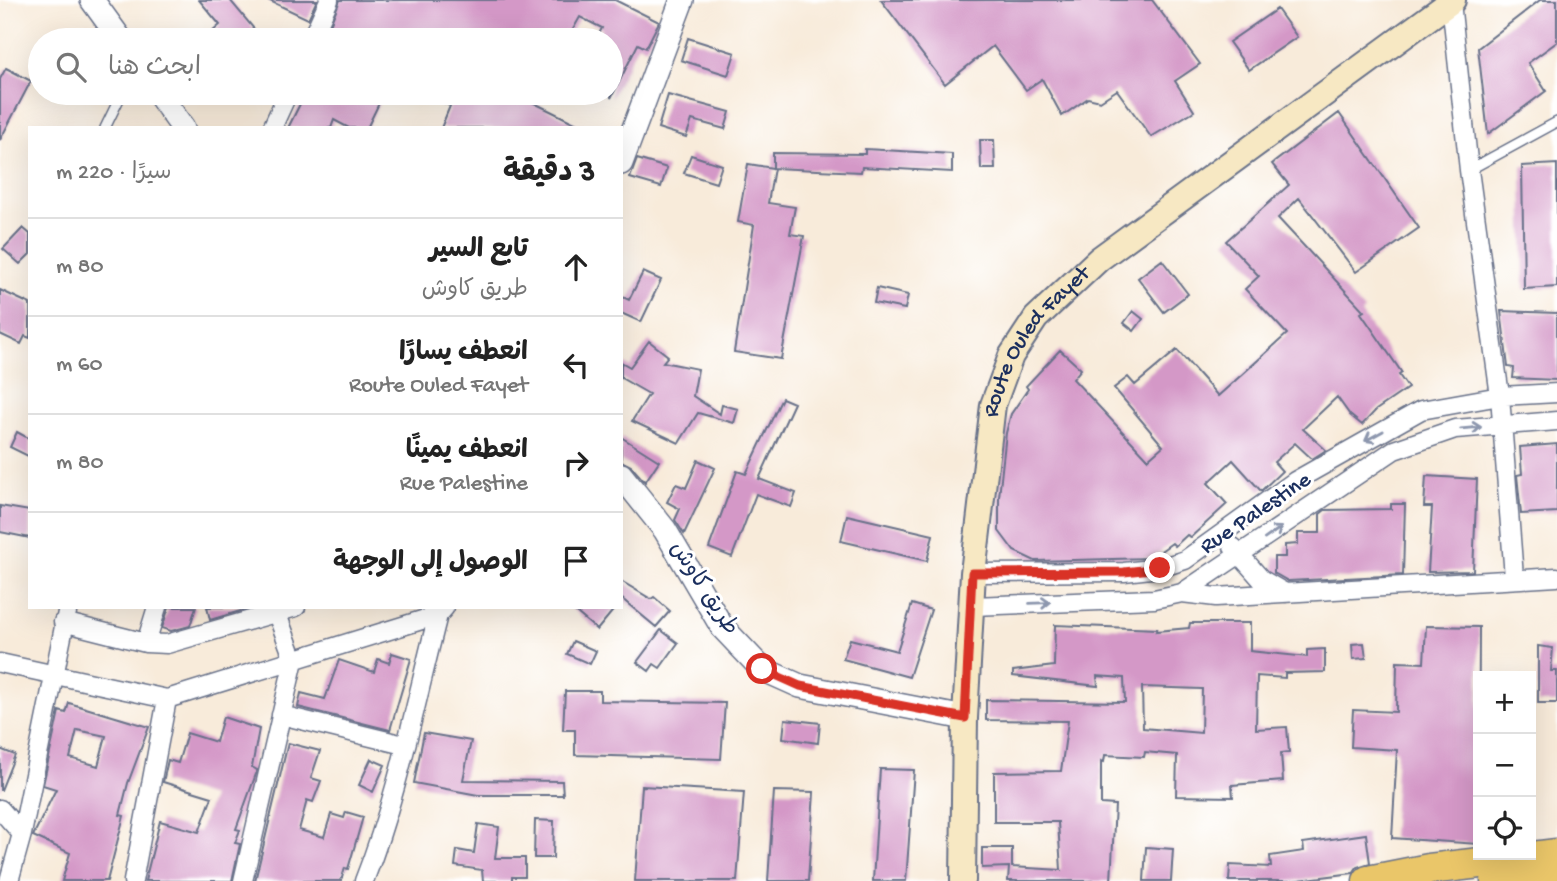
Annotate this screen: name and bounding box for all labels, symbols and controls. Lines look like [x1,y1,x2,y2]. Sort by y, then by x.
search box [28,28,623,105]
icon: search [52,48,90,86]
text: ابحث هنا [108,54,201,85]
text: 3 دقيقة [503,157,595,192]
text: سيرًا · 220 m [56,160,172,187]
text: تابع السير [429,236,528,267]
icon: ahead [557,248,595,286]
text: 80 m [56,254,103,281]
street label: Route Ouled Fayet [978,260,1097,419]
text: طريق كاوش [422,277,528,304]
text: انعطف يسارًا [399,339,528,370]
icon: left [557,346,595,384]
text: 60 m [56,352,103,379]
text: Route Ouled Fayet [349,373,528,400]
one-way arrow [1460,421,1482,434]
one-way arrow [1364,429,1385,443]
text: انعطف يمينًا [406,437,528,468]
icon: right [557,444,595,482]
text: 80 m [56,450,103,477]
street label: Rue Palestine [1195,466,1318,561]
text: Rue Palestine [400,471,528,498]
one-way arrow [1263,526,1283,540]
street label: طريق كاوش [663,537,743,641]
icon: arrive [557,542,595,580]
text: الوصول إلى الوجهة [333,549,528,580]
route end [1144,552,1175,583]
one-way arrow [1028,597,1051,610]
route start [746,653,777,684]
map controls [1473,671,1536,860]
button: + [1473,671,1536,734]
button: − [1473,734,1536,797]
button: locate [1473,797,1536,860]

